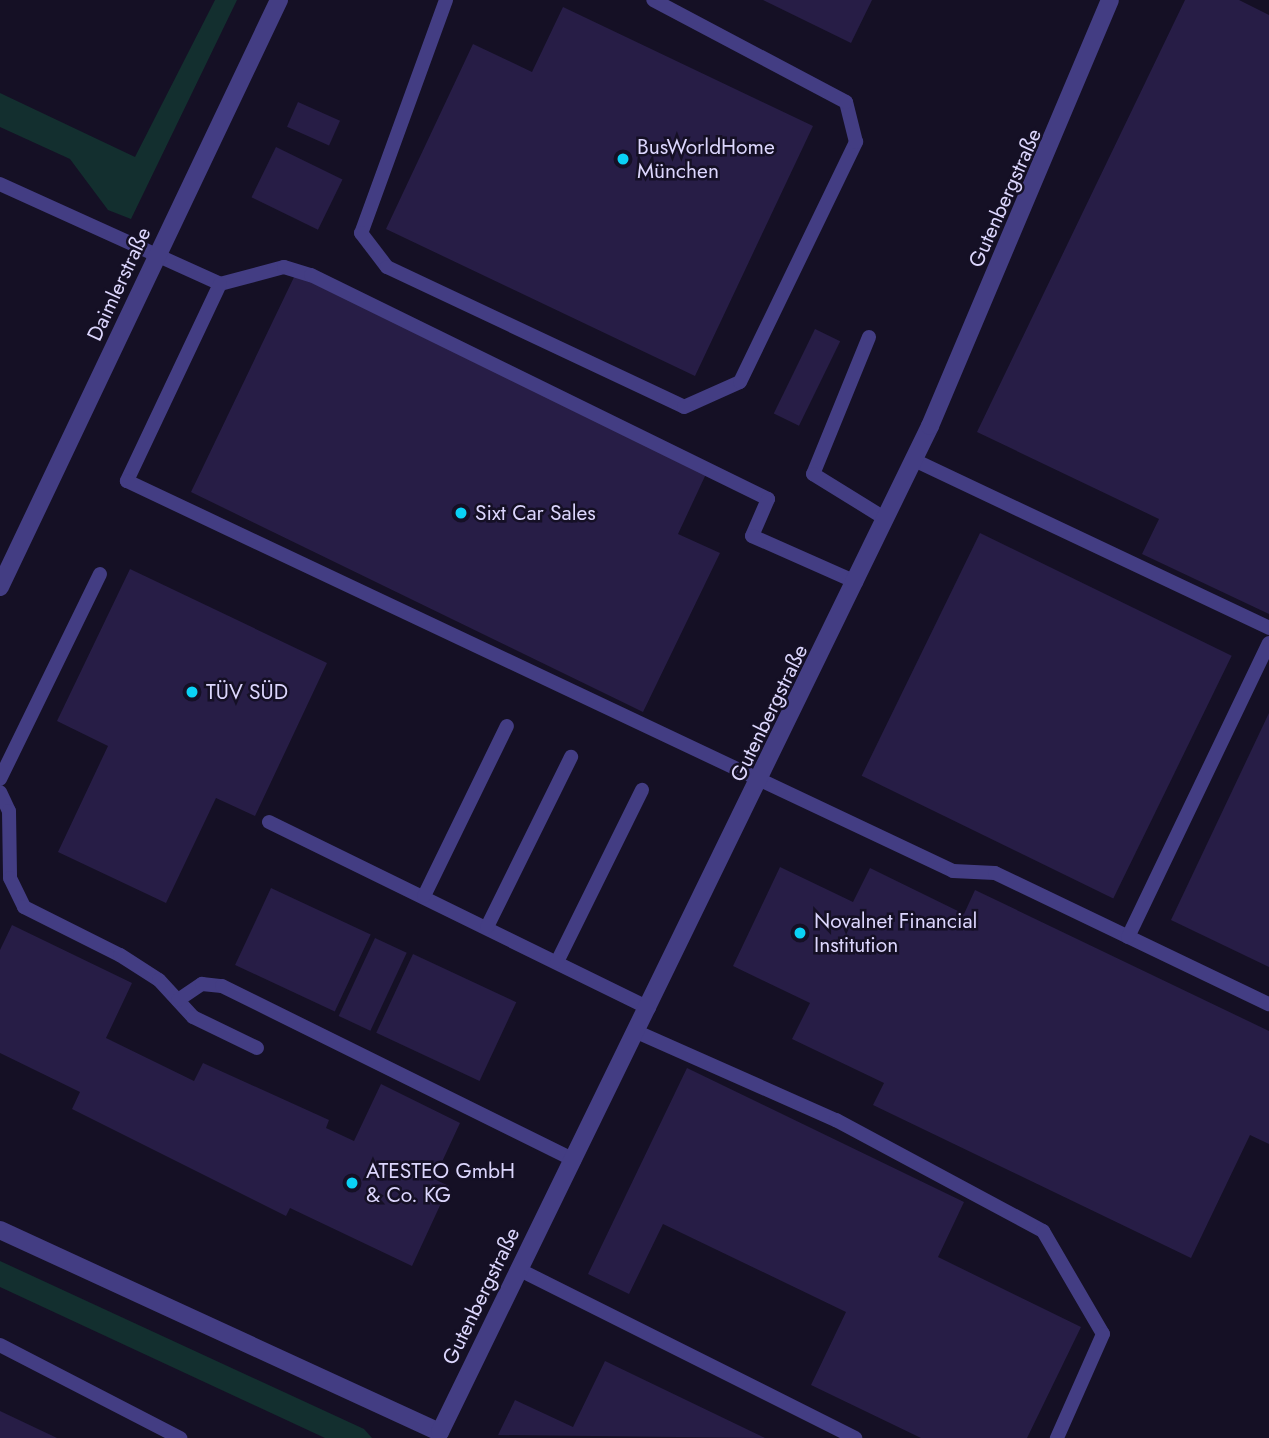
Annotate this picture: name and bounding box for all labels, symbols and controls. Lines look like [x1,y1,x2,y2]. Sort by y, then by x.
street label: Gutenbergstraße [963,125,1047,271]
place label: BusWorldHome München [637,134,775,184]
marker: BusWorldHome München [615,151,631,167]
street label: Daimlerstraße [82,223,156,345]
place label: Sixt Car Sales [475,500,596,526]
marker: Sixt Car Sales [453,505,469,521]
street label: Gutenbergstraße [725,640,813,786]
place label: TÜV SÜD [206,679,288,705]
marker: TÜV SÜD [184,684,200,700]
place label: Novalnet Financial Institution [814,908,977,958]
marker: Novalnet Financial Institution [792,925,808,941]
place label: ATESTEO GmbH & Co. KG [366,1158,515,1208]
marker: ATESTEO GmbH & Co. KG [344,1175,360,1191]
street label: Gutenbergstraße [437,1223,525,1369]

